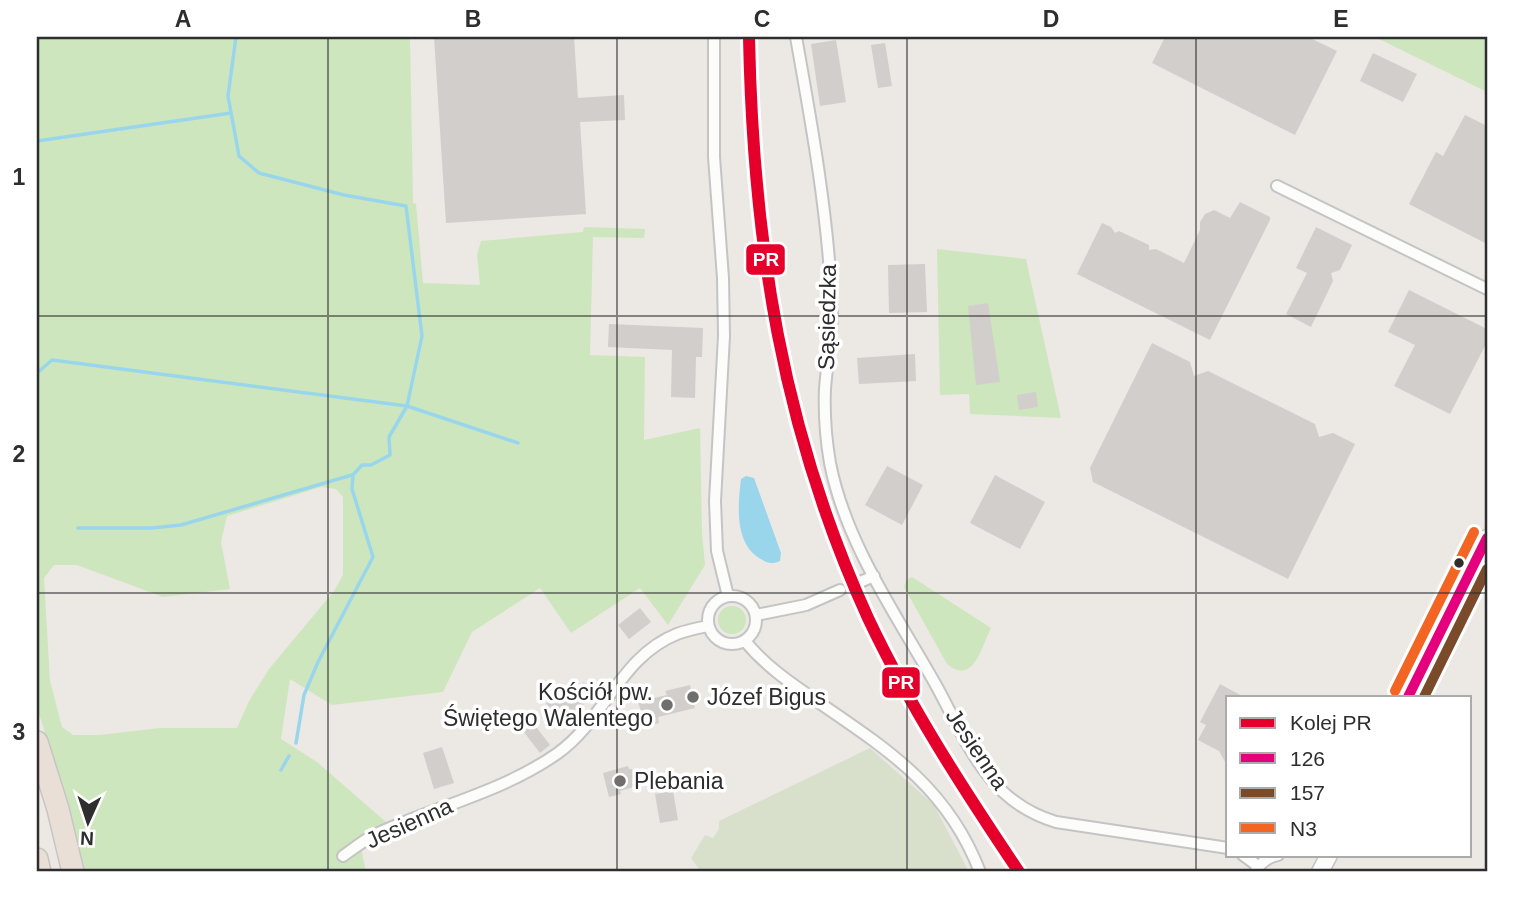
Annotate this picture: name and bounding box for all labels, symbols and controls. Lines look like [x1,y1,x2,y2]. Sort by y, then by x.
text: A [175,6,191,32]
text: B [465,6,481,32]
text: C [754,6,770,32]
text: D [1043,6,1059,32]
text: E [1333,6,1349,32]
text: 1 [13,164,26,190]
line badge: PR [745,243,786,276]
text: PR [753,249,779,270]
street label: Sąsiedzka [813,264,841,370]
text: 2 [13,441,25,467]
unlabelled marker [1452,556,1466,570]
line badge: PR [881,666,921,699]
text: PR [888,672,914,693]
place label: Kościół pw. Świętego Walentego [443,679,653,731]
place label: Józef Bigus [707,684,826,710]
marker: Józef Bigus [685,689,701,705]
legend [1226,696,1472,856]
marker: Kościół pw. Świętego Walentego [659,697,675,713]
street label: Jesienna [940,704,1014,795]
text: Kolej PR [1290,711,1372,734]
text: 3 [13,719,25,745]
text: 126 [1290,747,1325,770]
place label: Plebania [634,768,724,794]
marker: Plebania [612,773,628,789]
text: 157 [1290,781,1325,804]
north arrow [52,786,122,856]
street label: Jesienna [362,792,457,854]
text: N3 [1290,817,1317,840]
text: N [80,828,95,849]

